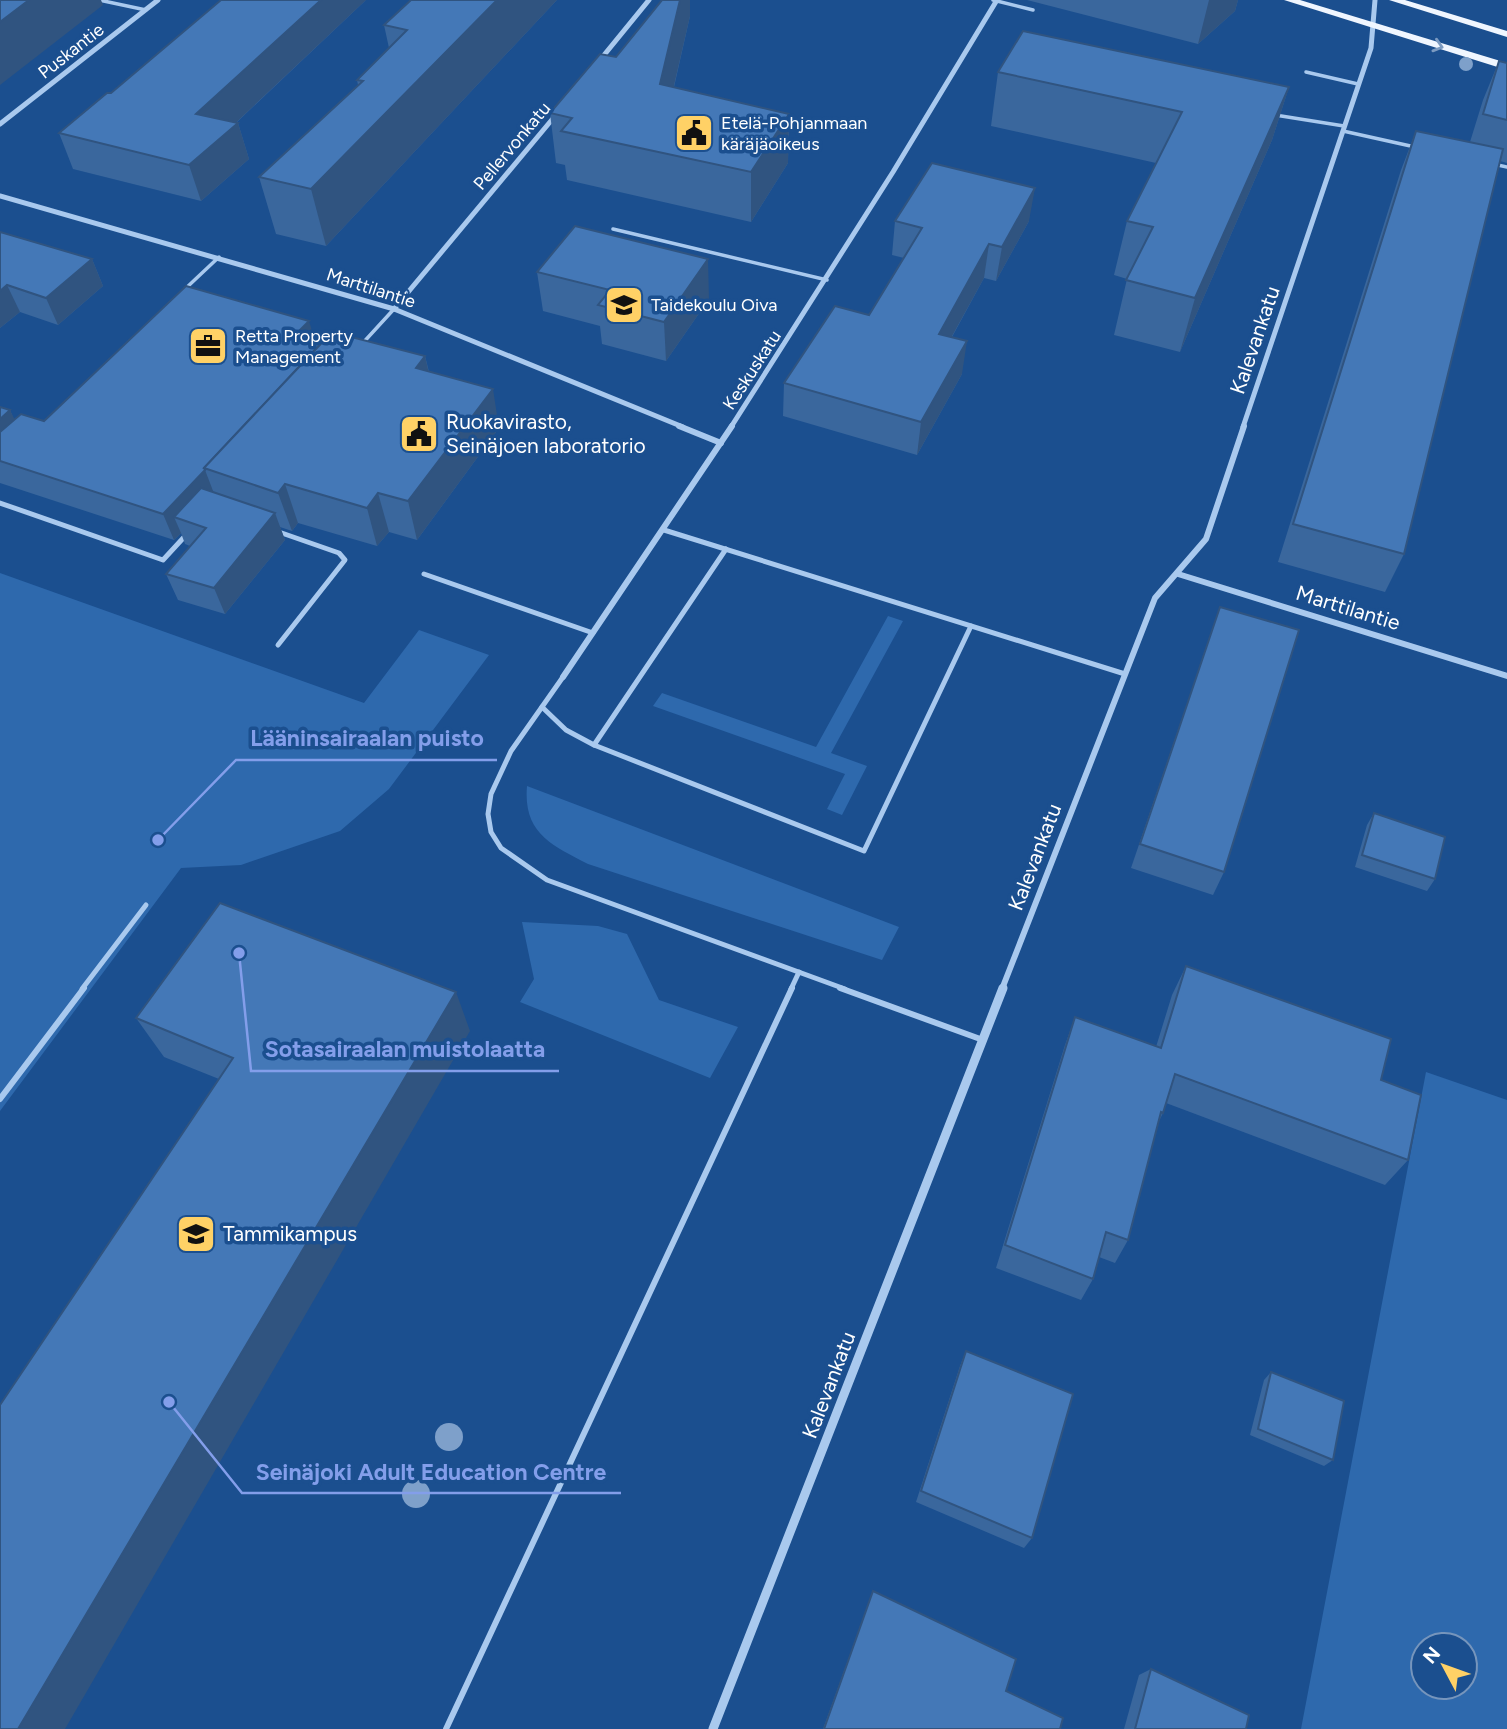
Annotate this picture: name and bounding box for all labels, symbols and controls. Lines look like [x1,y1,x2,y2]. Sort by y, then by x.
street label: Puskantie [34,18,108,83]
one-way arrow [1432,37,1444,52]
street label: Pellervonkatu [469,98,555,194]
public building icon: Etelä-Pohjanmaan käräjäoikeus [673,112,715,154]
place label: Etelä-Pohjanmaan käräjäoikeus [721,112,867,155]
street label: Marttilantie [324,263,418,313]
street label: Kalevankatu [1224,283,1285,397]
school or university icon: Taidekoulu Oiva [603,284,645,326]
place label: Taidekoulu Oiva [651,294,778,316]
office icon: Retta Property Management [187,325,229,367]
place label: Retta Property Management [235,325,354,368]
street label: Keskuskatu [718,326,786,414]
place label: Ruokavirasto, Seinäjoen laboratorio [446,409,646,458]
public building icon: Ruokavirasto, Seinäjoen laboratorio [398,413,440,455]
street label: Marttilantie [1293,580,1403,635]
callout: Lääninsairaalan puisto [236,716,497,760]
text: Lääninsairaalan puisto [250,724,484,752]
street label: Kalevankatu [1003,800,1066,914]
callout: Sotasairaalan muistolaatta [251,1027,559,1071]
text: Sotasairaalan muistolaatta [265,1035,545,1063]
school or university icon: Tammikampus [175,1213,217,1255]
place label: Tammikampus [223,1221,357,1246]
street label: Kalevankatu [797,1328,860,1442]
callout: Seinäjoki Adult Education Centre [242,1449,621,1493]
text: Seinäjoki Adult Education Centre [256,1458,607,1486]
north arrow [1409,1631,1479,1701]
text: N [1418,1642,1445,1668]

